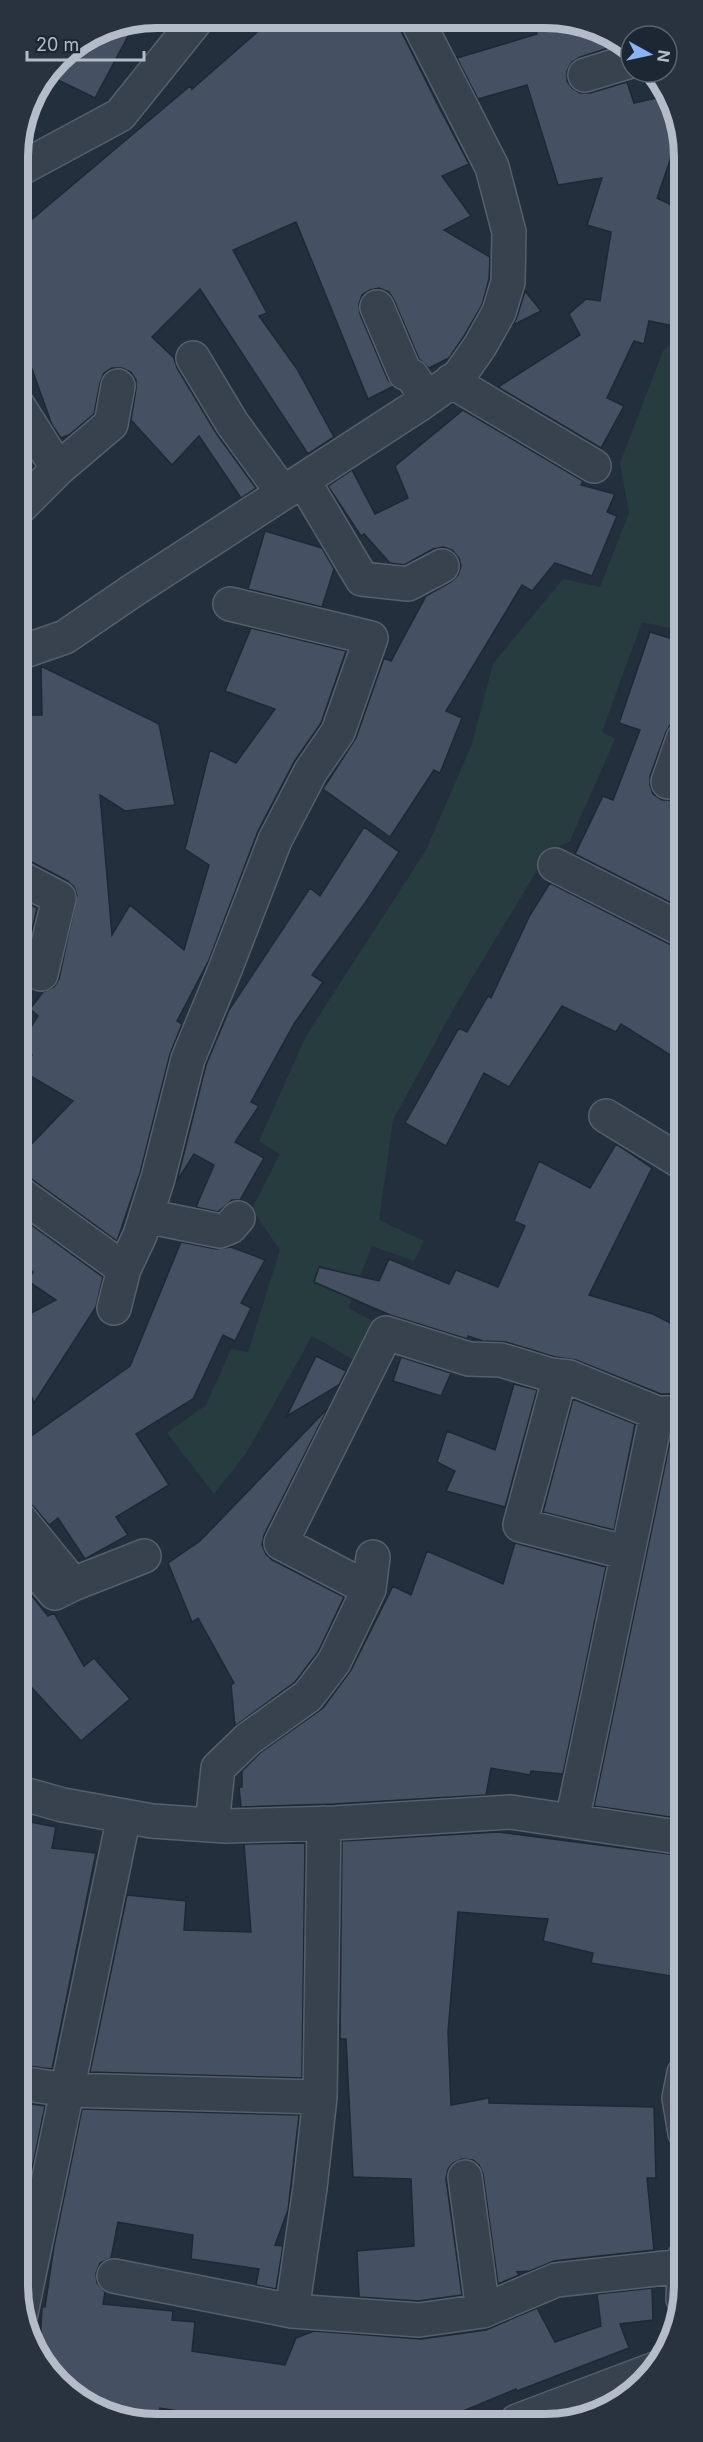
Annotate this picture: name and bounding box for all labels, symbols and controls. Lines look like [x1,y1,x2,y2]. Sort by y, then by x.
scale bar [27,24,144,62]
north arrow [619,24,679,84]
text: 20 m [36,34,79,55]
text: N [653,49,675,64]

